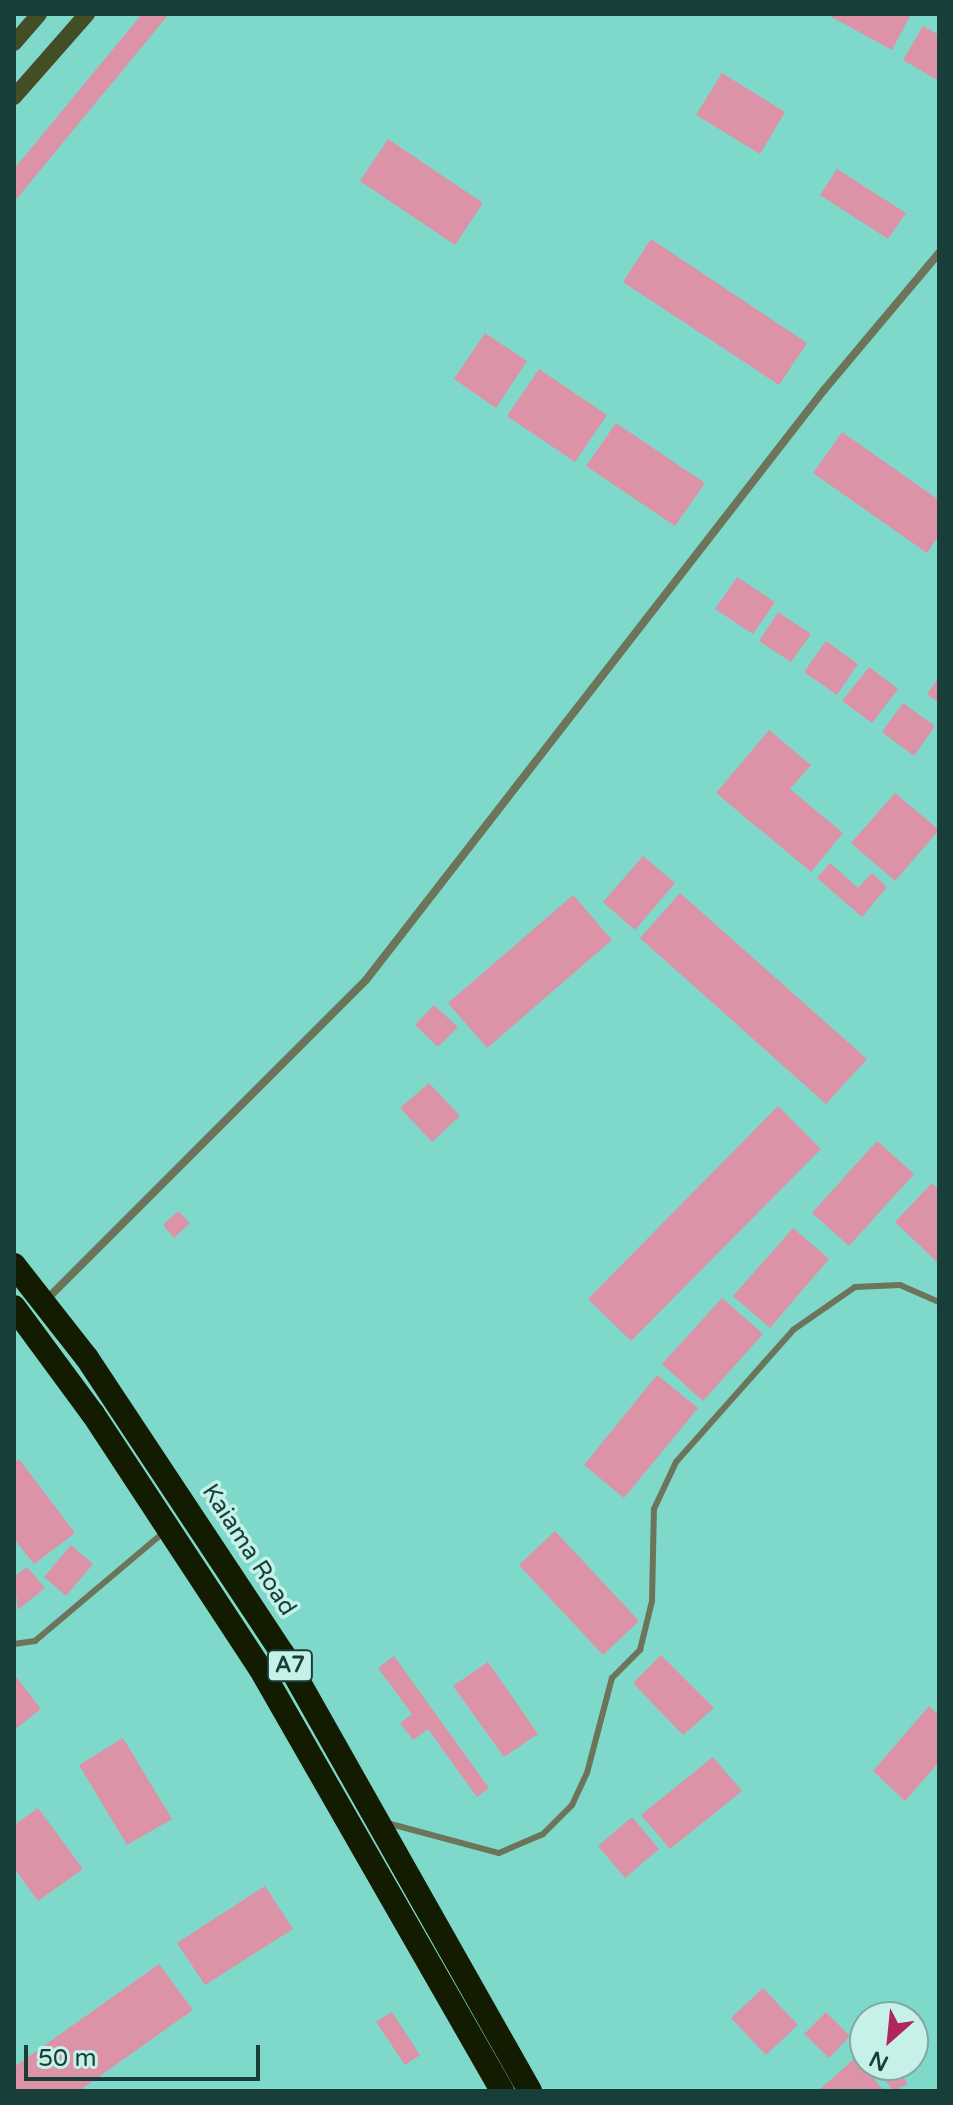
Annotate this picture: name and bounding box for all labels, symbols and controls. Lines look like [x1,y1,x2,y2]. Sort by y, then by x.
street label: Kaiama Road [196,1479,302,1621]
road number: A7 [266,1648,314,1684]
north arrow [849,2001,929,2081]
scale bar [28,2029,264,2079]
text: 50 m [38,2044,96,2073]
text: N [865,2045,893,2076]

